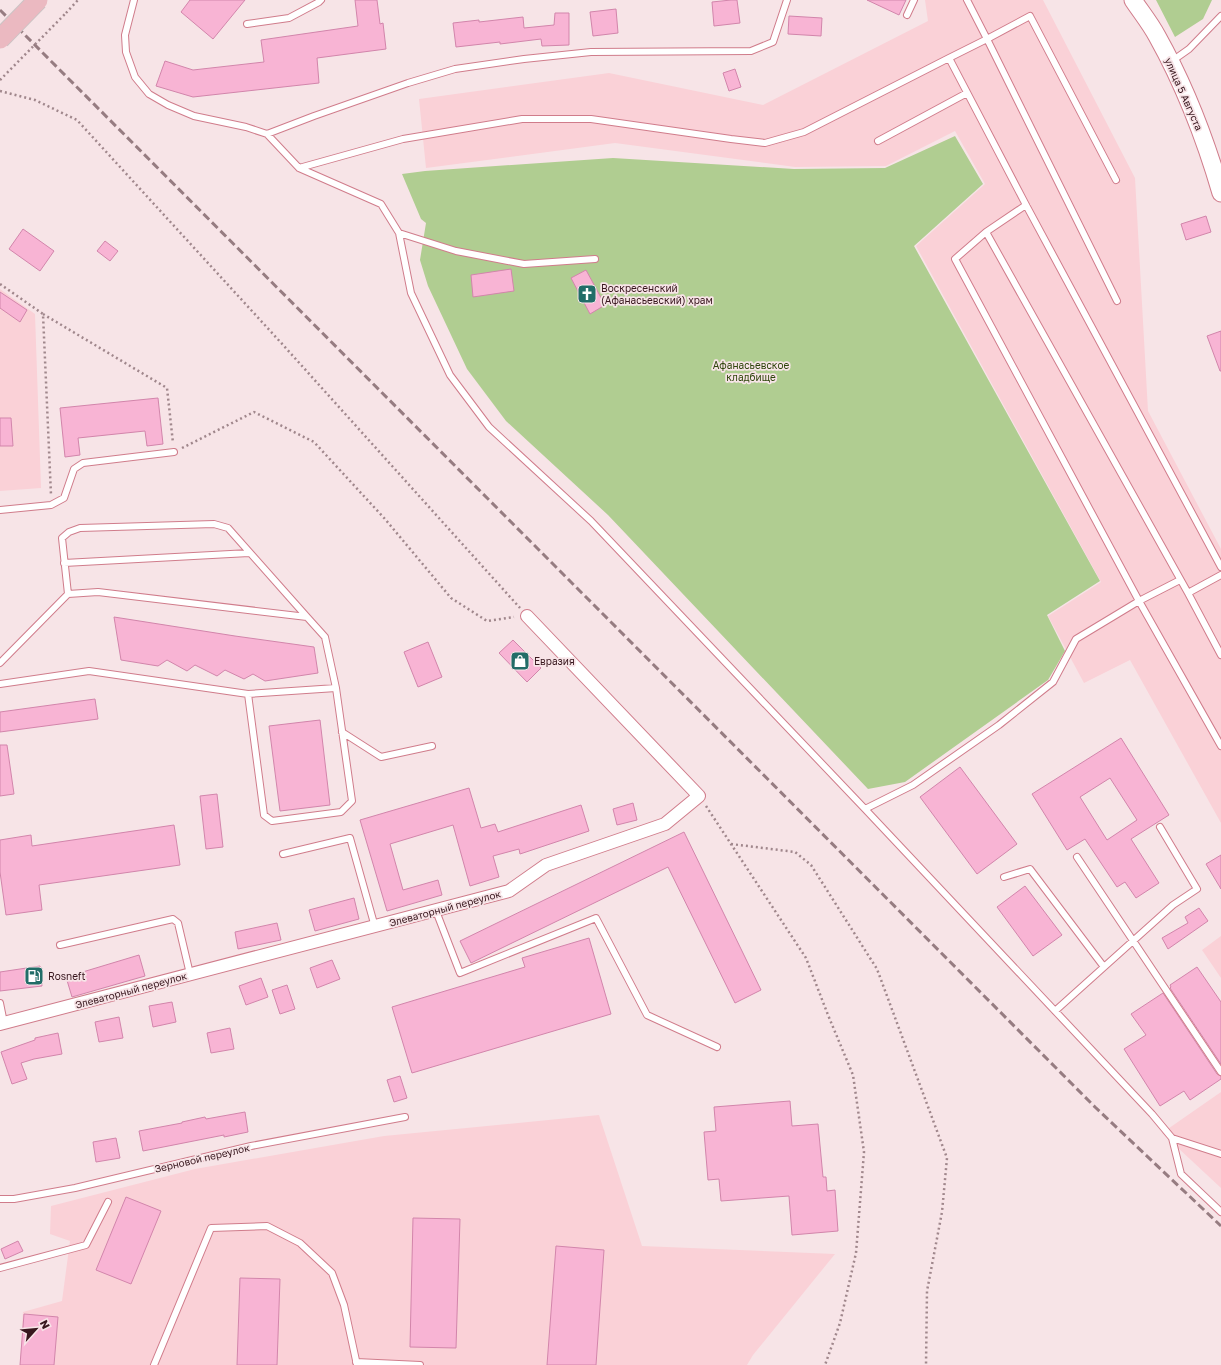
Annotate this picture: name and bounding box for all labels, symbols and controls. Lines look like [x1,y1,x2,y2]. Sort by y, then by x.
street label: улица 5 Августа [1163,56,1205,132]
place label: Воскресенский (Афанасьевский) храм [601,282,713,306]
church icon: Воскресенский (Афанасьевский) храм [576,283,598,305]
park label: Афанасьевское кладбище [713,359,789,383]
shop icon: Евразия [509,650,531,672]
place label: Евразия [534,655,575,667]
street label: Элеваторный переулок [388,887,502,929]
fuel station icon: Rosneft [23,965,45,987]
street label: Элеваторный переулок [74,969,188,1011]
place label: Rosneft [48,970,86,982]
street label: Зерновой переулок [153,1141,251,1175]
north arrow [16,1309,56,1349]
text: N [38,1318,53,1331]

